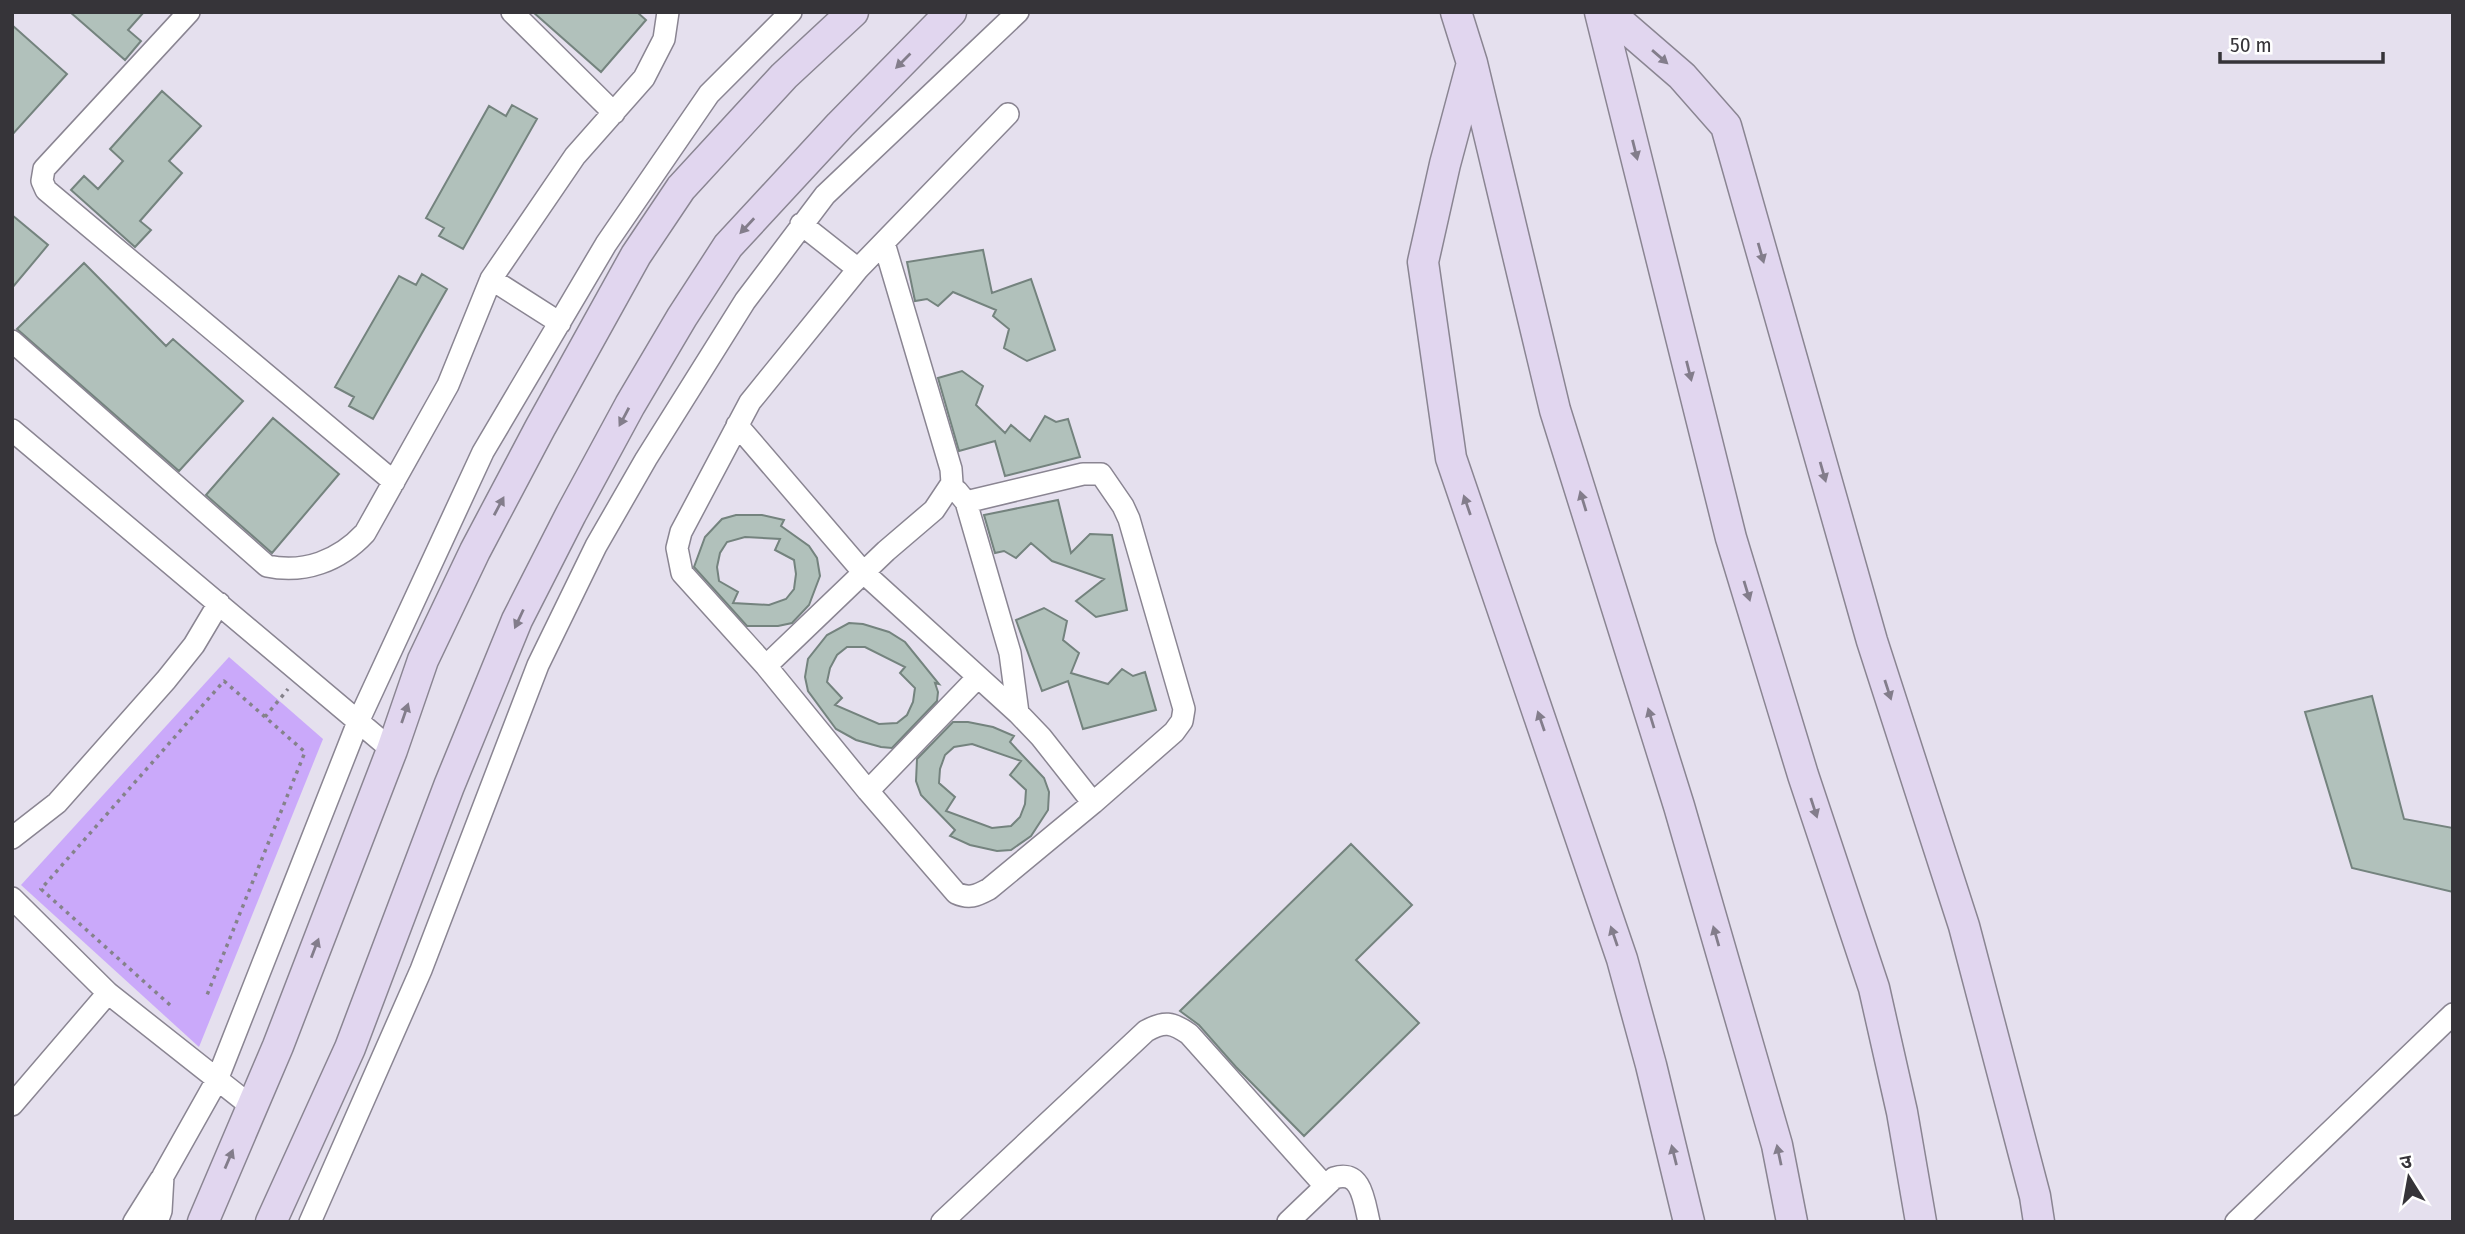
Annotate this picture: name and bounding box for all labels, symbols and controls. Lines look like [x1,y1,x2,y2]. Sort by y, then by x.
scale bar [2220,21,2383,65]
text: 50 m [2230,32,2272,58]
one-way arrow [1651,49,1669,65]
one-way arrow [895,53,911,69]
one-way arrow [1630,139,1641,161]
one-way arrow [739,217,755,234]
one-way arrow [1757,243,1767,264]
one-way arrow [1684,360,1695,382]
one-way arrow [618,407,630,427]
one-way arrow [1819,462,1829,483]
one-way arrow [1577,491,1588,512]
one-way arrow [1461,495,1472,516]
one-way arrow [493,496,505,516]
one-way arrow [1742,580,1752,601]
one-way arrow [513,609,525,629]
one-way arrow [1883,680,1893,701]
one-way arrow [400,702,411,723]
one-way arrow [1645,708,1656,729]
one-way arrow [1535,710,1545,731]
one-way arrow [1809,797,1820,818]
one-way arrow [1608,925,1619,946]
one-way arrow [1711,925,1721,946]
one-way arrow [309,938,320,959]
north arrow [2374,1143,2444,1213]
one-way arrow [1668,1144,1679,1166]
one-way arrow [1774,1144,1785,1166]
one-way arrow [223,1149,235,1169]
text: उ [2398,1149,2414,1174]

